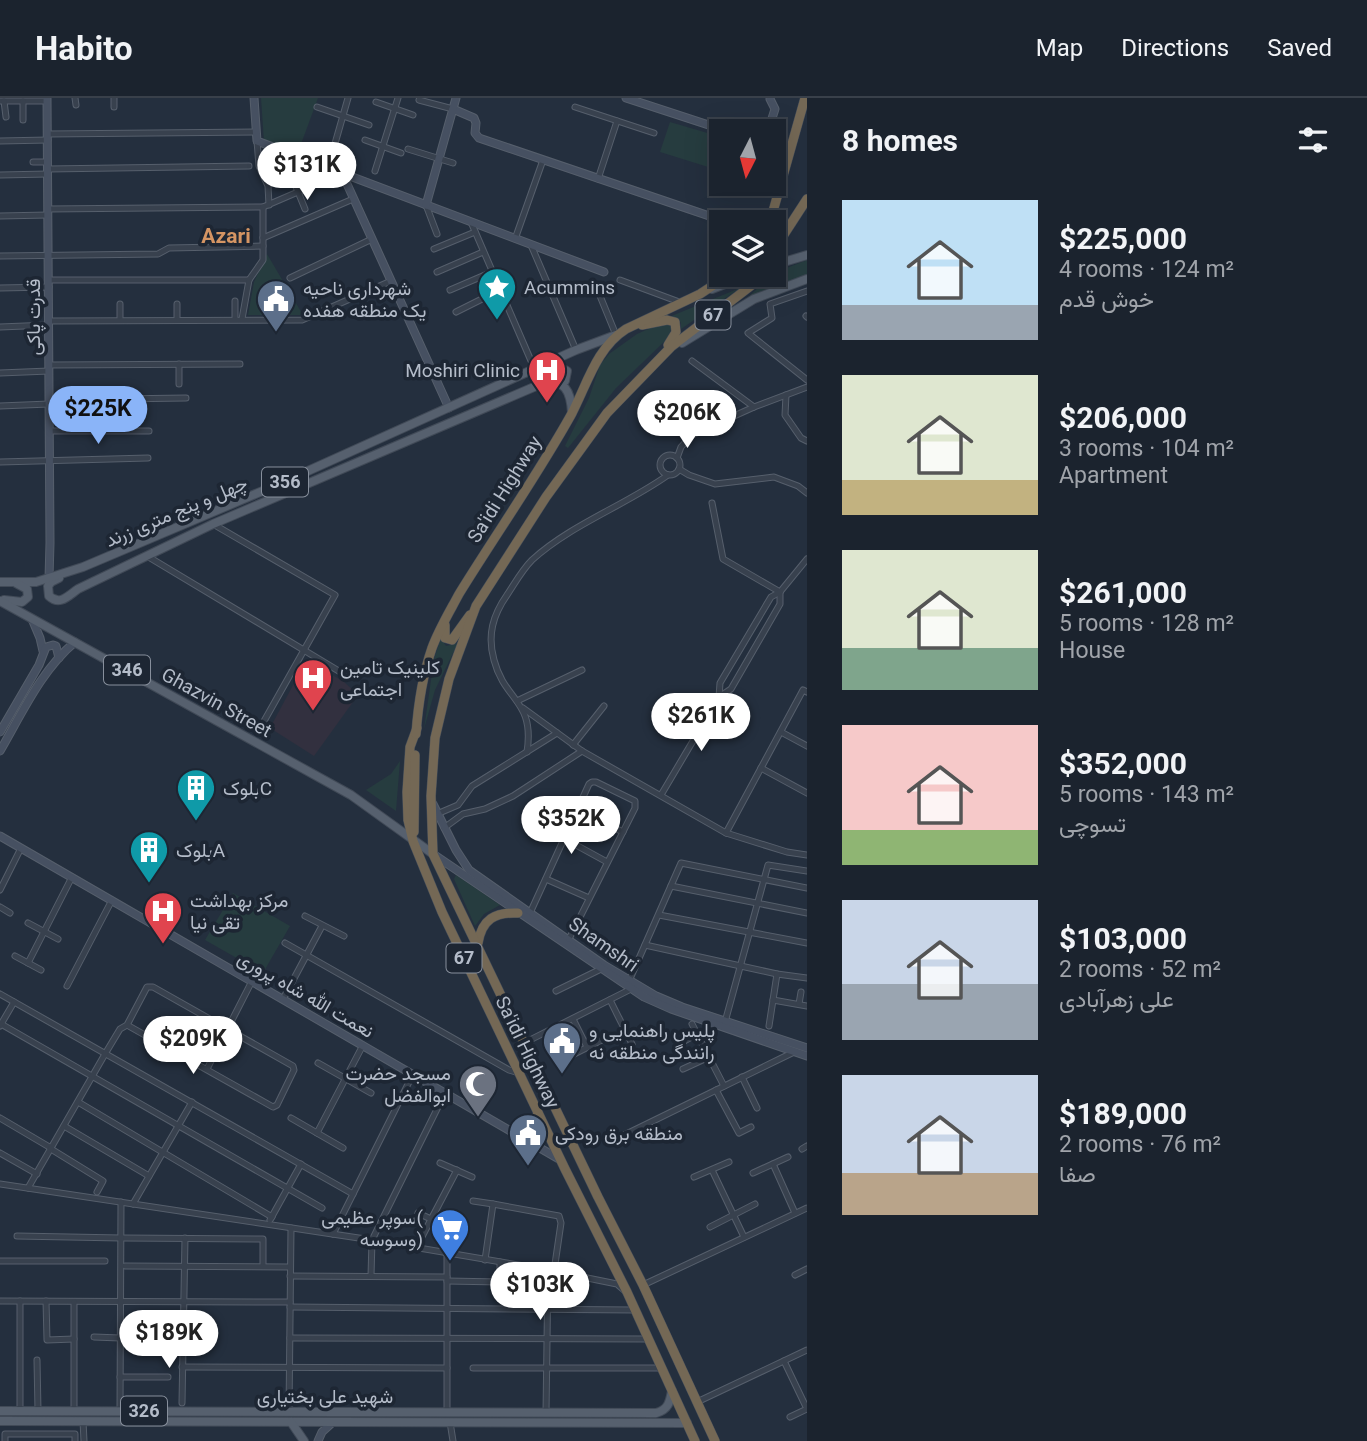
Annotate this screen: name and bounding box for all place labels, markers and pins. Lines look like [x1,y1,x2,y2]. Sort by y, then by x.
pin: $131K [258,142,356,202]
place icon: Acummins [476,266,518,321]
place label: Acummins [524,276,615,299]
place label: شهرداری ناحیه یک منطقه هفده [303,277,427,322]
public building icon: شهرداری ناحیه یک منطقه هفده [255,278,297,333]
hospital icon: Moshiri Clinic [526,349,568,404]
place label: Moshiri Clinic [405,359,520,382]
pin: $225K [49,386,147,446]
pin: $206K [638,390,736,450]
place label: کلینیک تامین اجتماعی [340,656,440,701]
hospital icon: کلینیک تامین اجتماعی [292,657,334,712]
pin: $261K [652,694,750,753]
building icon: بلوکC [175,767,217,822]
place label: بلوکC [223,777,272,800]
pin: $352K [522,796,620,856]
building icon: بلوکA [128,829,170,884]
place label: بلوکA [176,839,226,862]
place label: مرکز بهداشت تقی نیا [190,889,288,934]
hospital icon: مرکز بهداشت تقی نیا [142,890,184,945]
pin: $209K [144,1016,242,1076]
place label: پلیس راهنمایی و رانندگی منطقه نه [589,1019,715,1064]
public building icon: پلیس راهنمایی و رانندگی منطقه نه [541,1020,583,1075]
place label: مسجد حضرت ابوالفضل [346,1062,451,1107]
mosque icon: مسجد حضرت ابوالفضل [457,1063,499,1118]
public building icon: منطقه برق رودکی [507,1112,549,1167]
place label: منطقه برق رودکی [555,1122,683,1145]
place label: سوپر عظیمی( وسوسه) [321,1206,423,1251]
supermarket icon: سوپر عظیمی( وسوسه) [429,1207,471,1262]
pin: $103K [491,1262,589,1322]
pin: $189K [120,1310,218,1370]

